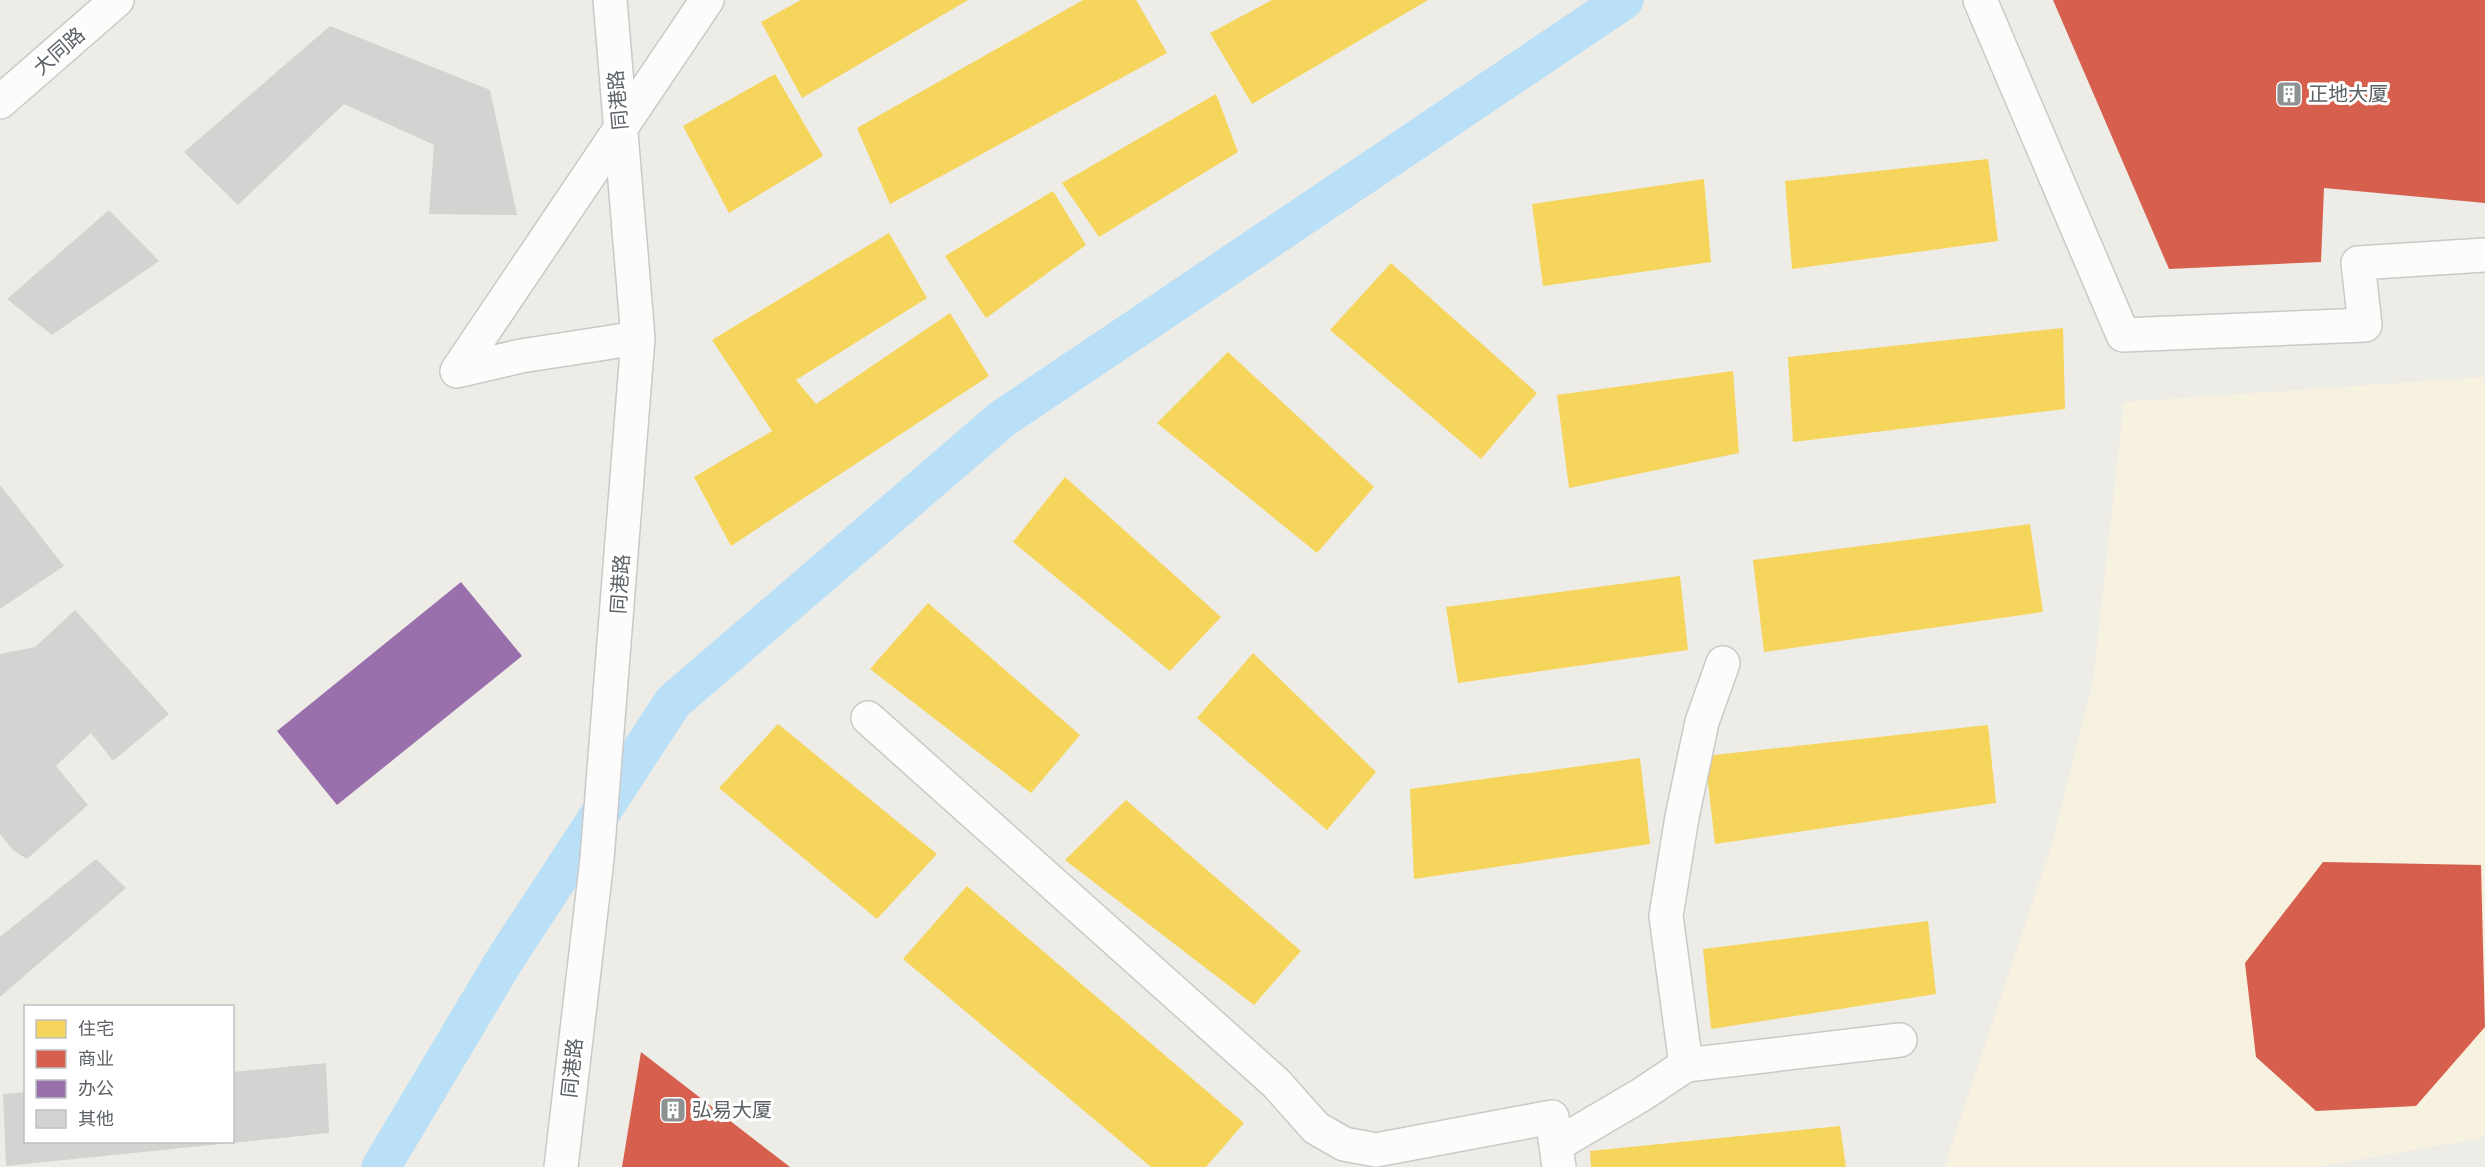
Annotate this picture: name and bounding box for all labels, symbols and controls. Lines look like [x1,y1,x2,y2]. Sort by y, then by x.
street label: 大同路 [29,23,90,80]
street label: 同港路 [604,69,634,131]
building icon: 正地大厦 [2274,79,2304,109]
place label: 正地大厦 [2308,83,2388,107]
street label: 同港路 [607,553,635,615]
legend [24,1005,234,1143]
text: 住宅 [78,1018,114,1040]
street label: 同港路 [558,1037,588,1099]
text: 商业 [78,1048,114,1070]
text: 办公 [78,1078,114,1100]
building icon: 弘易大厦 [658,1095,688,1125]
place label: 弘易大厦 [692,1099,772,1123]
text: 其他 [78,1108,114,1130]

